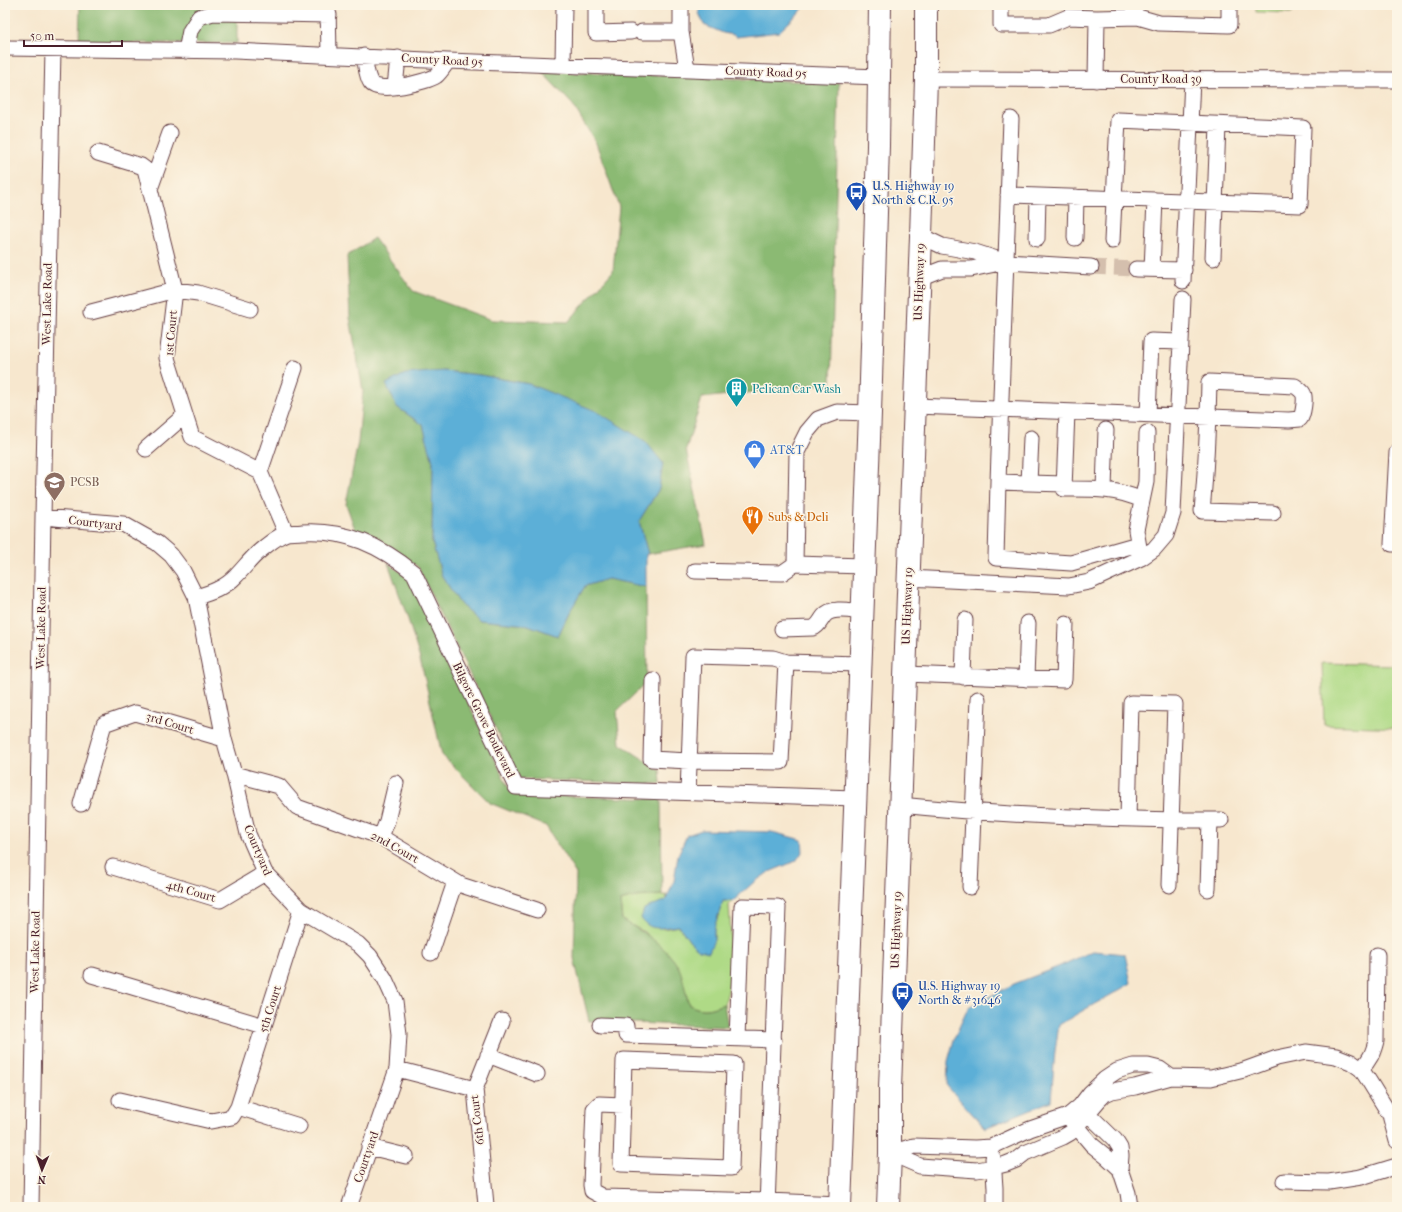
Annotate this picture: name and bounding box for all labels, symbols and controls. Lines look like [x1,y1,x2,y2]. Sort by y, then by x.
scale bar [24,22,122,48]
text: 50 m [30,29,54,43]
street label: County Road 95 [401,51,483,69]
street label: County Road 95 [725,64,807,80]
street label: County Road 39 [1120,72,1202,86]
place label: U.S. Highway 19 North & C.R. 95 [872,179,954,207]
bus stop icon: U.S. Highway 19 North & C.R. 95 [843,180,869,213]
street label: US Highway 19 [911,243,927,321]
street label: West Lake Road [39,262,55,346]
street label: 1st Court [162,309,180,356]
building icon: Pelican Car Wash [723,376,749,409]
place label: Pelican Car Wash [752,382,841,396]
shop icon: AT&T [741,437,767,470]
place label: AT&T [769,443,804,457]
school or university icon: PCSB [41,469,67,502]
place label: PCSB [70,475,100,489]
restaurant icon: Subs & Deli [740,504,766,537]
place label: Subs & Deli [768,510,829,524]
street label: Courtyard [68,513,123,533]
street label: US Highway 19 [899,567,915,645]
street label: West Lake Road [33,586,49,670]
street label: Bilgore Grove Boulevard [450,660,518,780]
street label: 3rd Court [144,709,196,737]
street label: Courtyard [241,823,275,878]
street label: 2nd Court [369,828,422,866]
street label: 4th Court [165,877,218,905]
street label: US Highway 19 [888,891,904,969]
street label: West Lake Road [27,910,43,994]
place label: U.S. Highway 19 North & #31646 [918,979,1001,1007]
bus stop icon: U.S. Highway 19 North & #31646 [889,980,915,1013]
street label: 5th Court [256,983,284,1035]
street label: 6th Court [467,1093,487,1146]
street label: Courtyard [351,1129,381,1185]
north arrow [22,1150,62,1190]
text: N [37,1173,46,1186]

